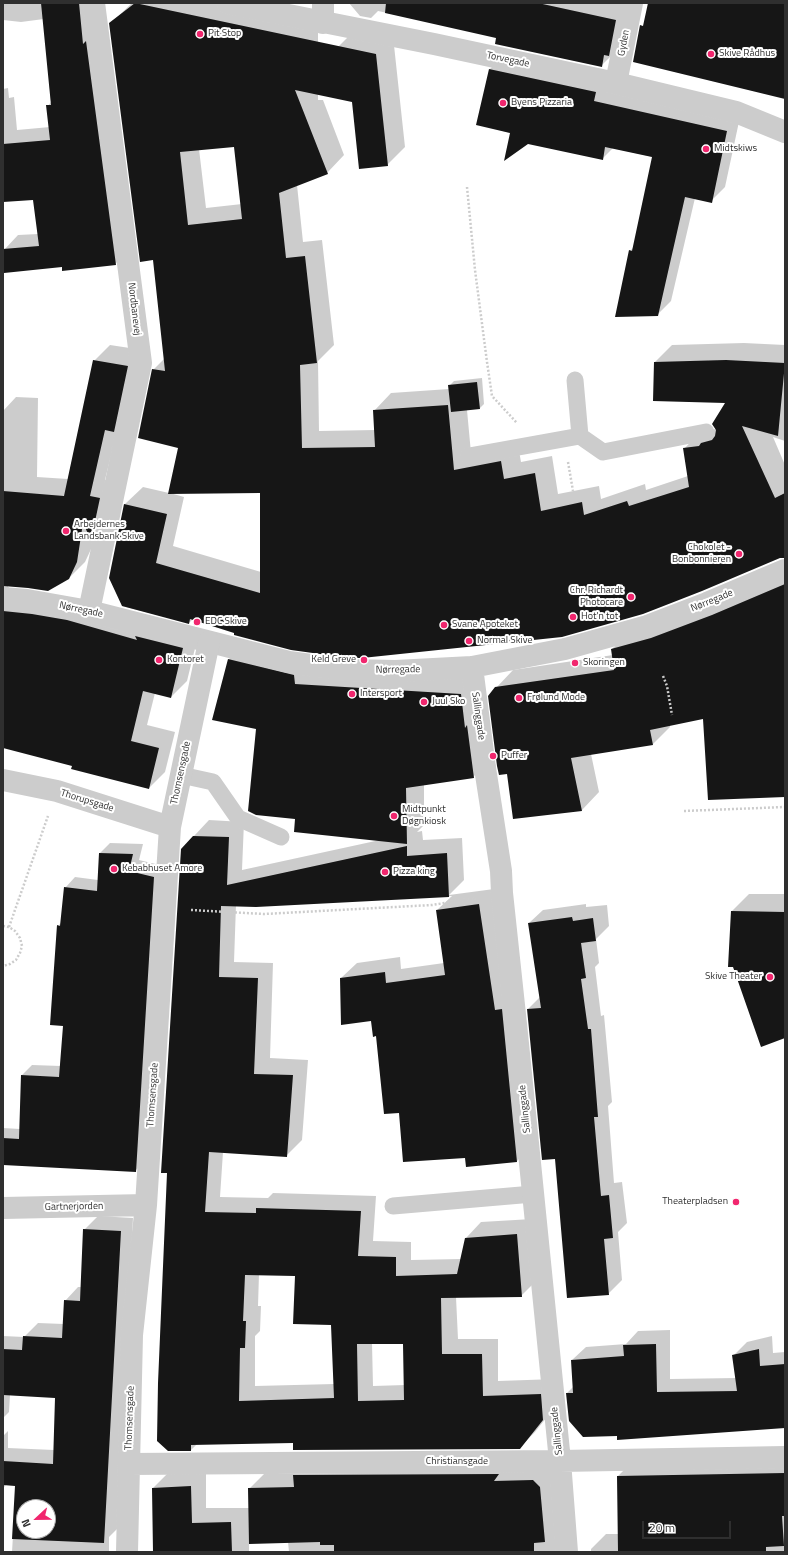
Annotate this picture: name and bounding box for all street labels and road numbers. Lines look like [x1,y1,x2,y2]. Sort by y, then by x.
street label: Gyden [616,29,632,57]
street label: Torvegade [486,50,530,70]
street label: Nordbanevej [125,282,143,336]
street label: Nørregade [689,587,735,615]
street label: Nørregade [58,600,104,620]
street label: Nørregade [376,664,420,676]
street label: Sallinggade [469,691,487,741]
street label: Thomsensgade [168,740,194,806]
street label: Thorupsgade [59,787,115,815]
street label: Thomsensgade [145,1062,161,1128]
street label: Sallinggade [517,1084,533,1134]
street label: Gartnerjorden [45,1200,103,1214]
street label: Thomsensgade [123,1386,137,1450]
street label: Sallinggade [549,1406,565,1456]
street label: Christiansgade [426,1456,488,1468]

